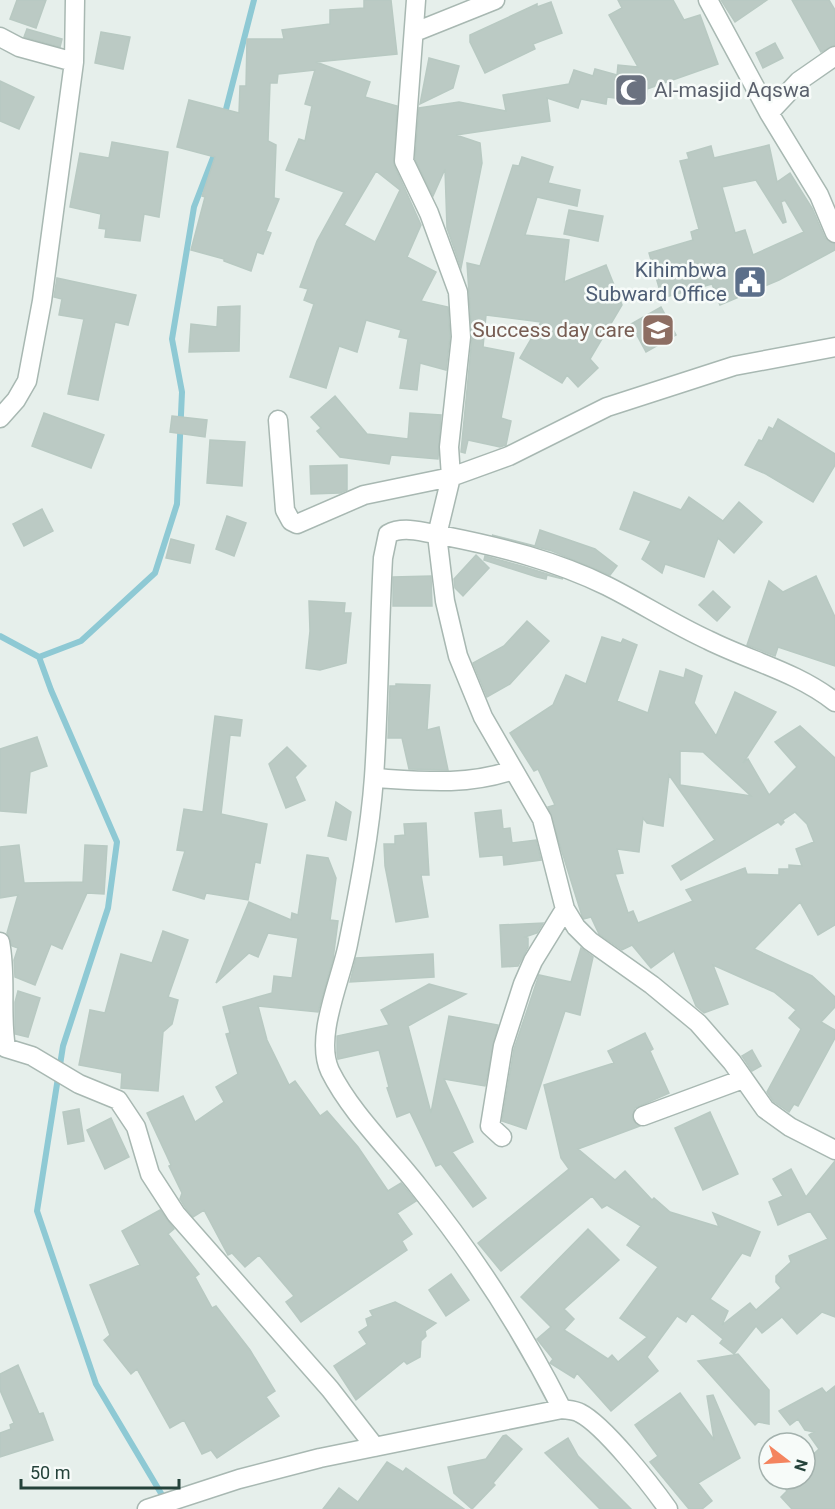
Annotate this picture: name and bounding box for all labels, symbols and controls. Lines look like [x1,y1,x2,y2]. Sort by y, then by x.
mosque icon: Al-masjid Aqswa [613,72,649,108]
place label: Al-masjid Aqswa [654,78,810,102]
place label: Kihimbwa Subward Office [585,258,727,306]
public building icon: Kihimbwa Subward Office [732,264,768,300]
school or university icon: Success day care [640,312,676,348]
place label: Success day care [472,318,635,342]
north arrow [757,1431,817,1491]
scale bar [21,1452,178,1490]
text: N [790,1457,812,1473]
text: 50 m [30,1462,70,1483]

